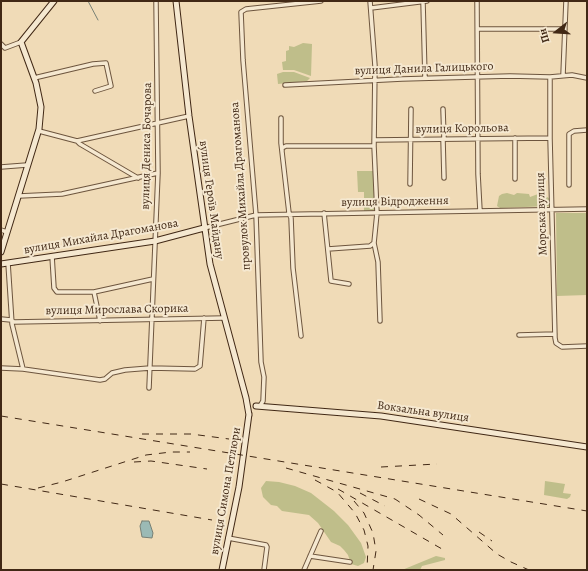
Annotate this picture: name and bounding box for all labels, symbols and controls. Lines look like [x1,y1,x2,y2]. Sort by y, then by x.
north arrow [536,12,576,52]
text: Пн [535,27,553,45]
street label: вулиця Данила Галицького [354,59,494,79]
street label: вулиця Дениса Бочарова [139,82,155,210]
street label: провулок Михайла Драгоманова [228,101,254,271]
street label: вулиця Корольова [415,121,509,137]
street label: вулиця Героїв Майдану [196,140,226,260]
street label: Морська вулиця [533,172,551,256]
street label: вулиця Відродження [341,194,449,210]
street label: вулиця Михайла Драгоманова [23,216,179,258]
street label: вулиця Мирослава Скорика [45,302,189,318]
street label: Вокзальна вулиця [376,398,470,426]
street label: вулиця Симона Петлюри [208,426,244,556]

